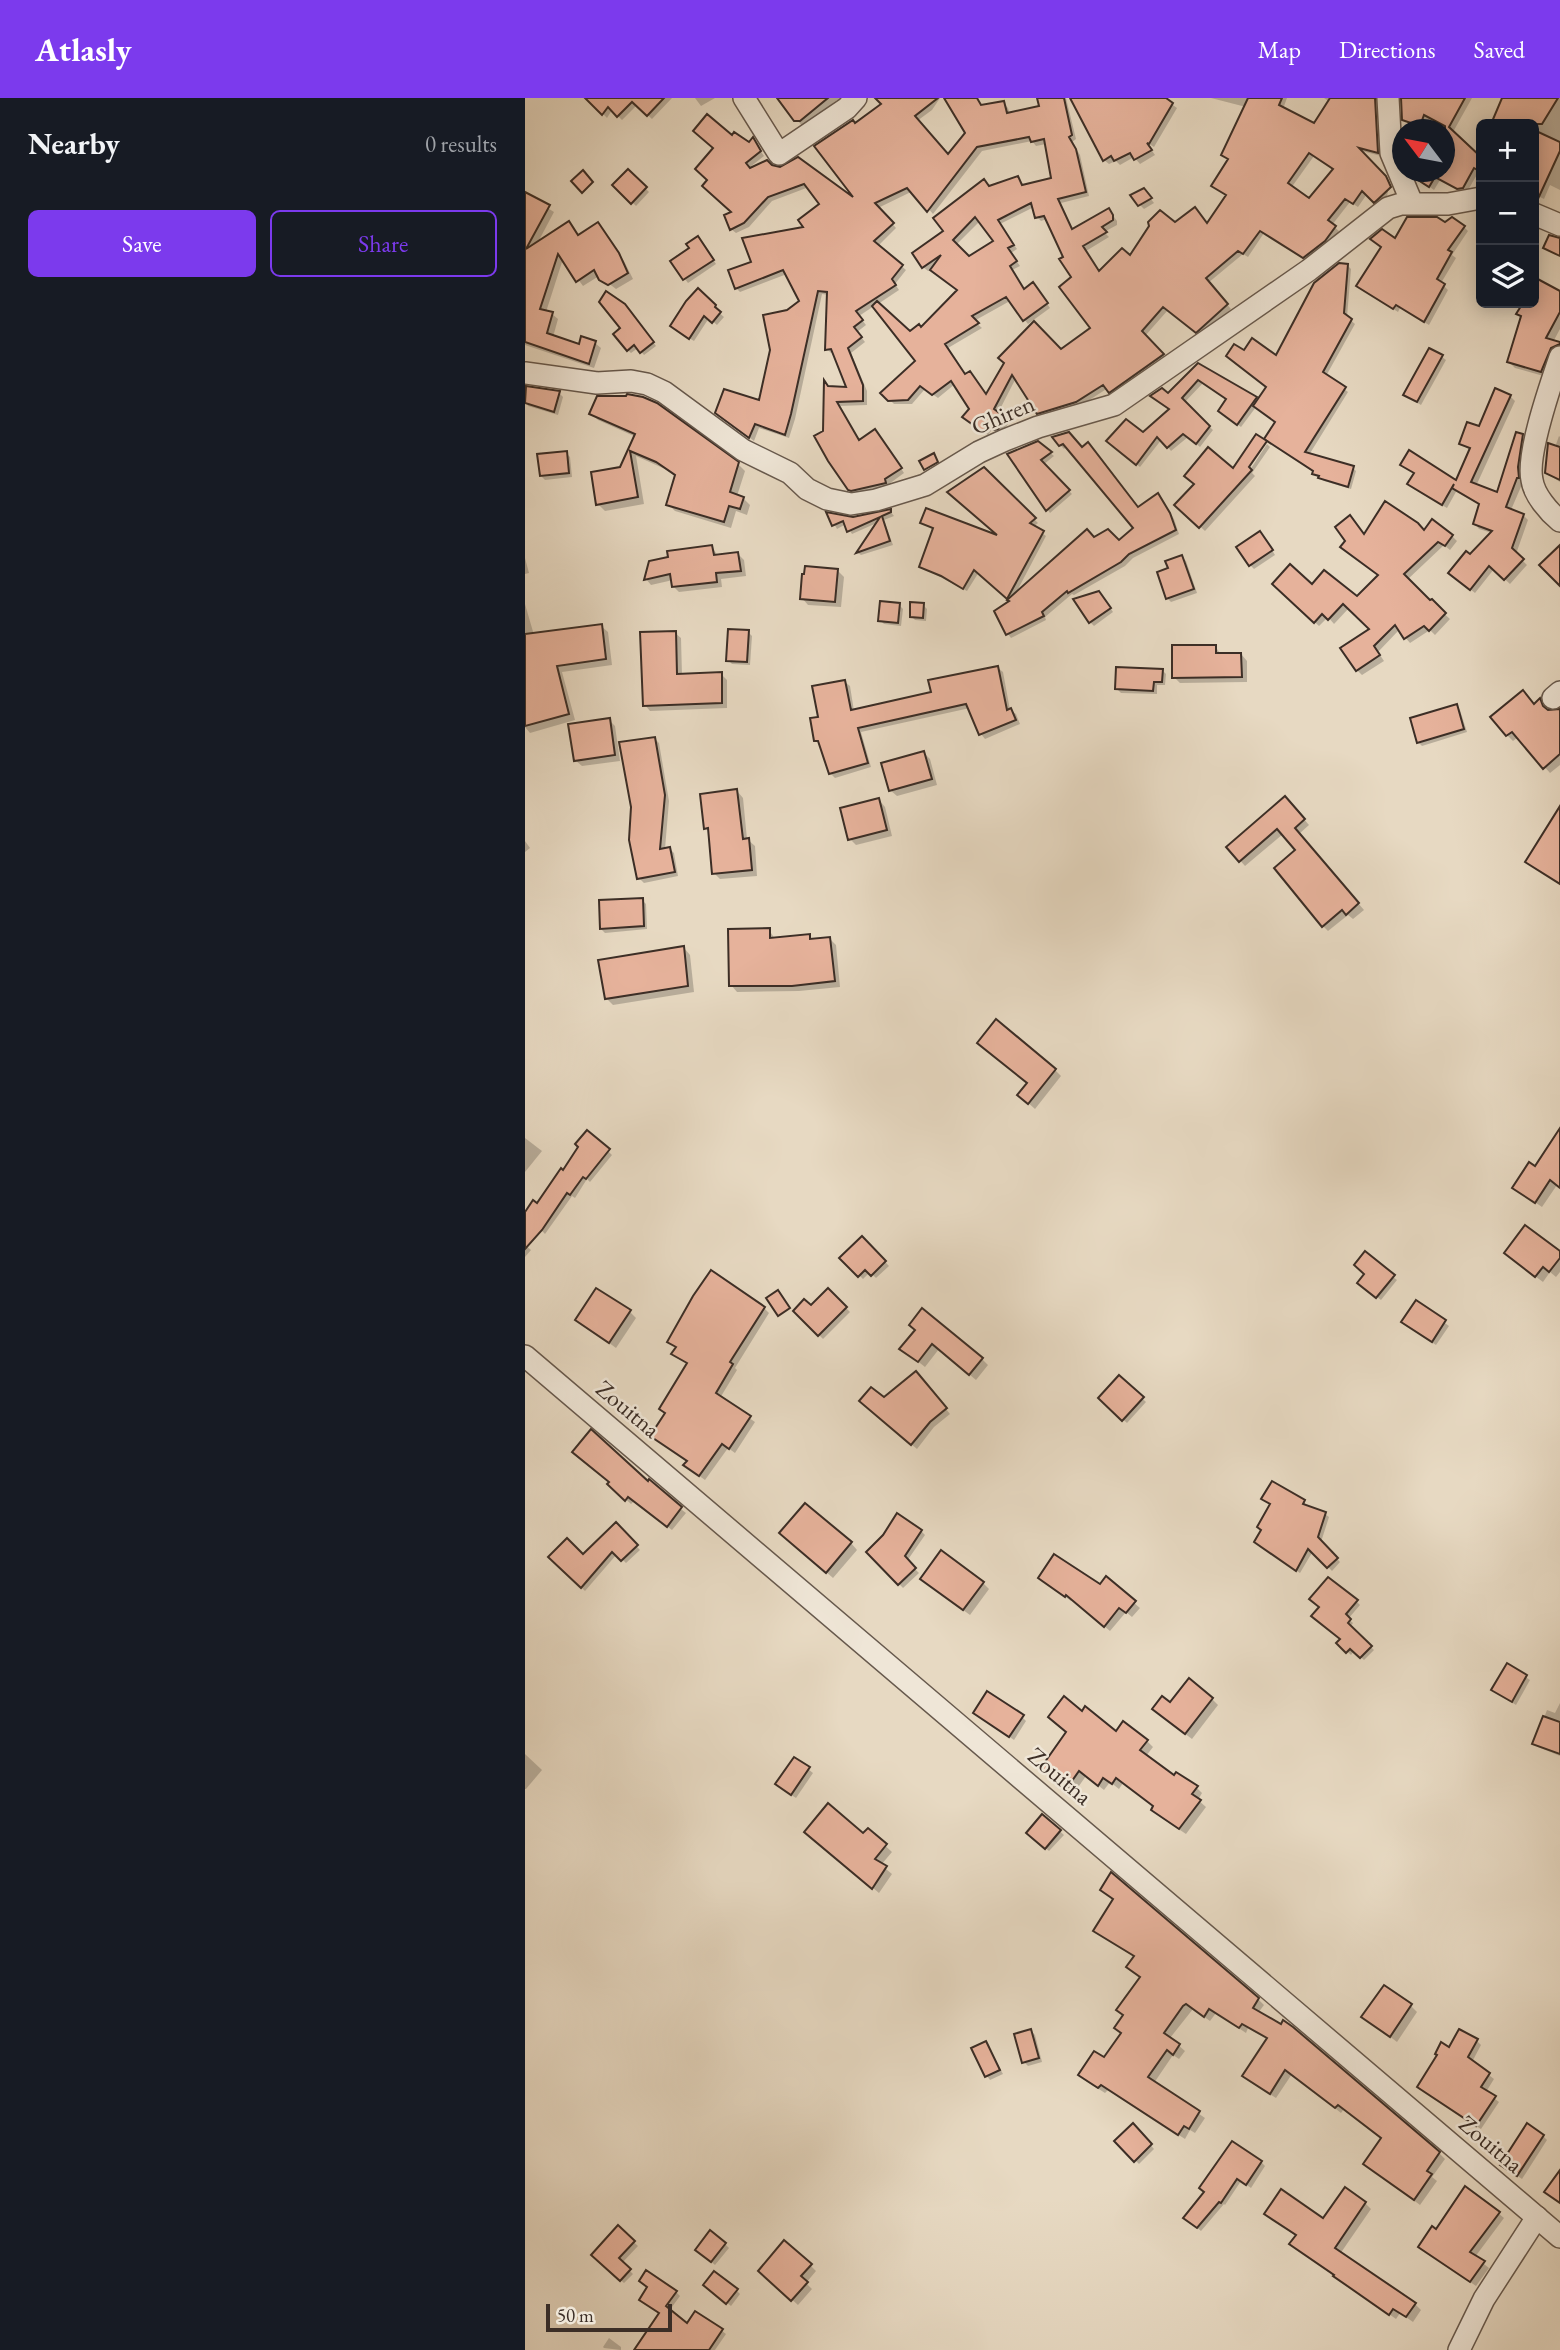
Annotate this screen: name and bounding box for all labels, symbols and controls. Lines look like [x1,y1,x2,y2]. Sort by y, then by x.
text: Atlasly [35,28,132,71]
text: Map [1258,34,1301,65]
text: Directions [1339,34,1436,65]
text: Saved [1474,34,1525,65]
north arrow [1392,119,1455,182]
map controls [1476,119,1539,308]
button: + [1476,119,1539,182]
text: Nearby [28,124,120,163]
text: 0 results [425,129,497,159]
button: − [1476,182,1539,245]
button: Save [28,210,256,277]
button: Share [270,210,497,277]
button: layers [1476,245,1539,308]
street label: Ghiren [966,387,1039,442]
street label: Zouitna [590,1373,667,1445]
street label: Zouitna [1022,1740,1099,1812]
street label: Zouitna [1453,2108,1530,2180]
scale bar [546,2301,672,2333]
text: 50 m [557,2303,594,2328]

